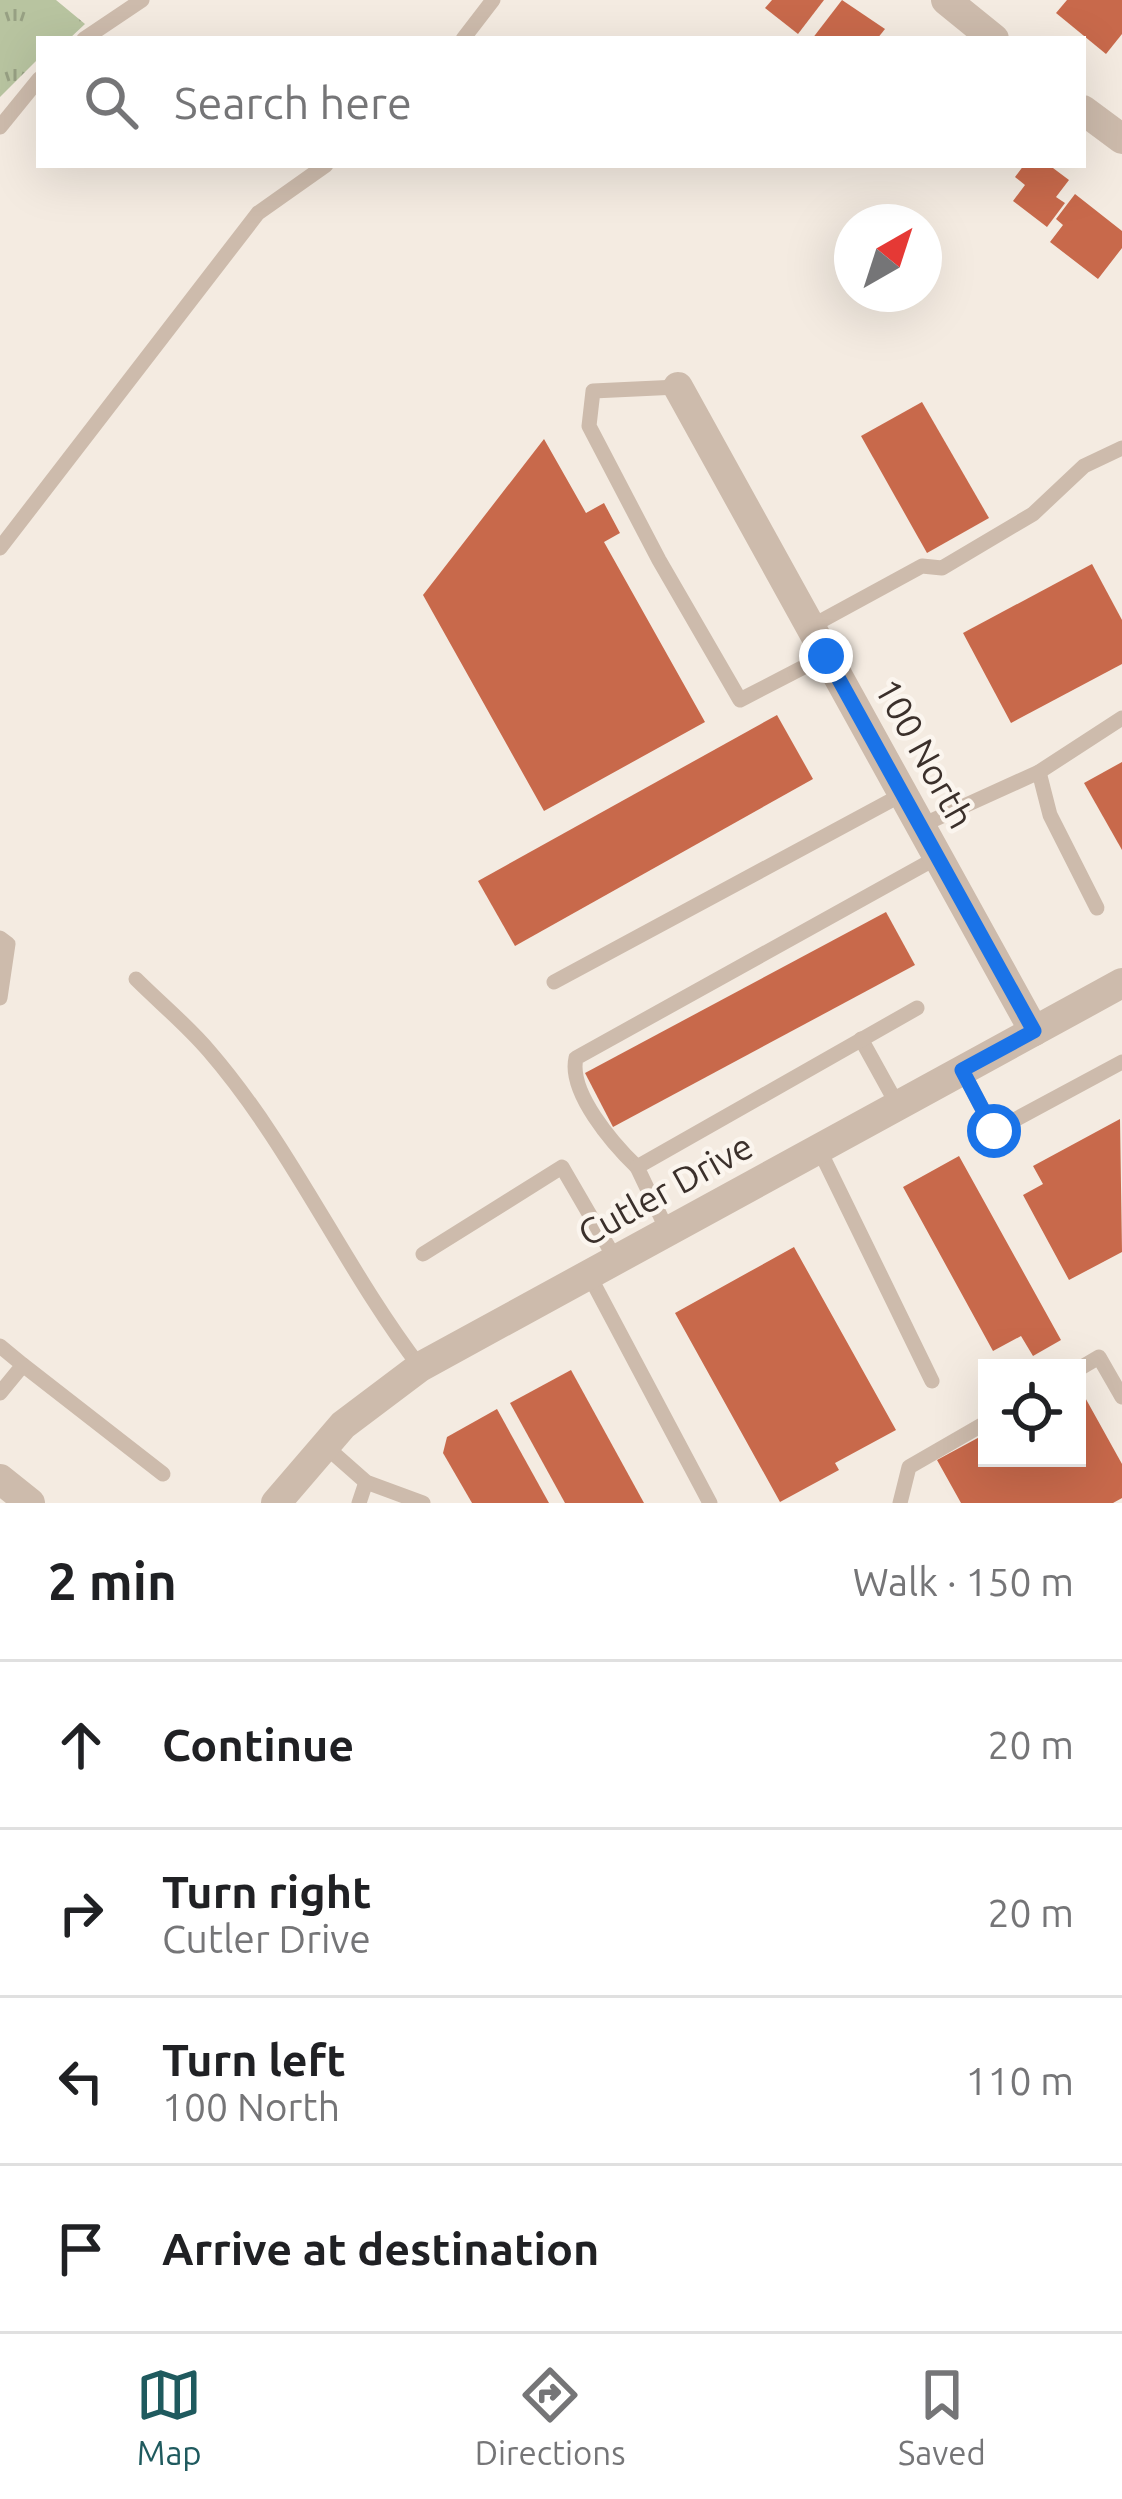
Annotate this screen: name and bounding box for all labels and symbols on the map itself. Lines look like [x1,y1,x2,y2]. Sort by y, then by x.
north arrow [834,204,942,312]
route end [799,629,853,683]
street label: 100 North [867,671,983,835]
route start [967,1104,1021,1158]
street label: Cutler Drive [571,1124,759,1254]

